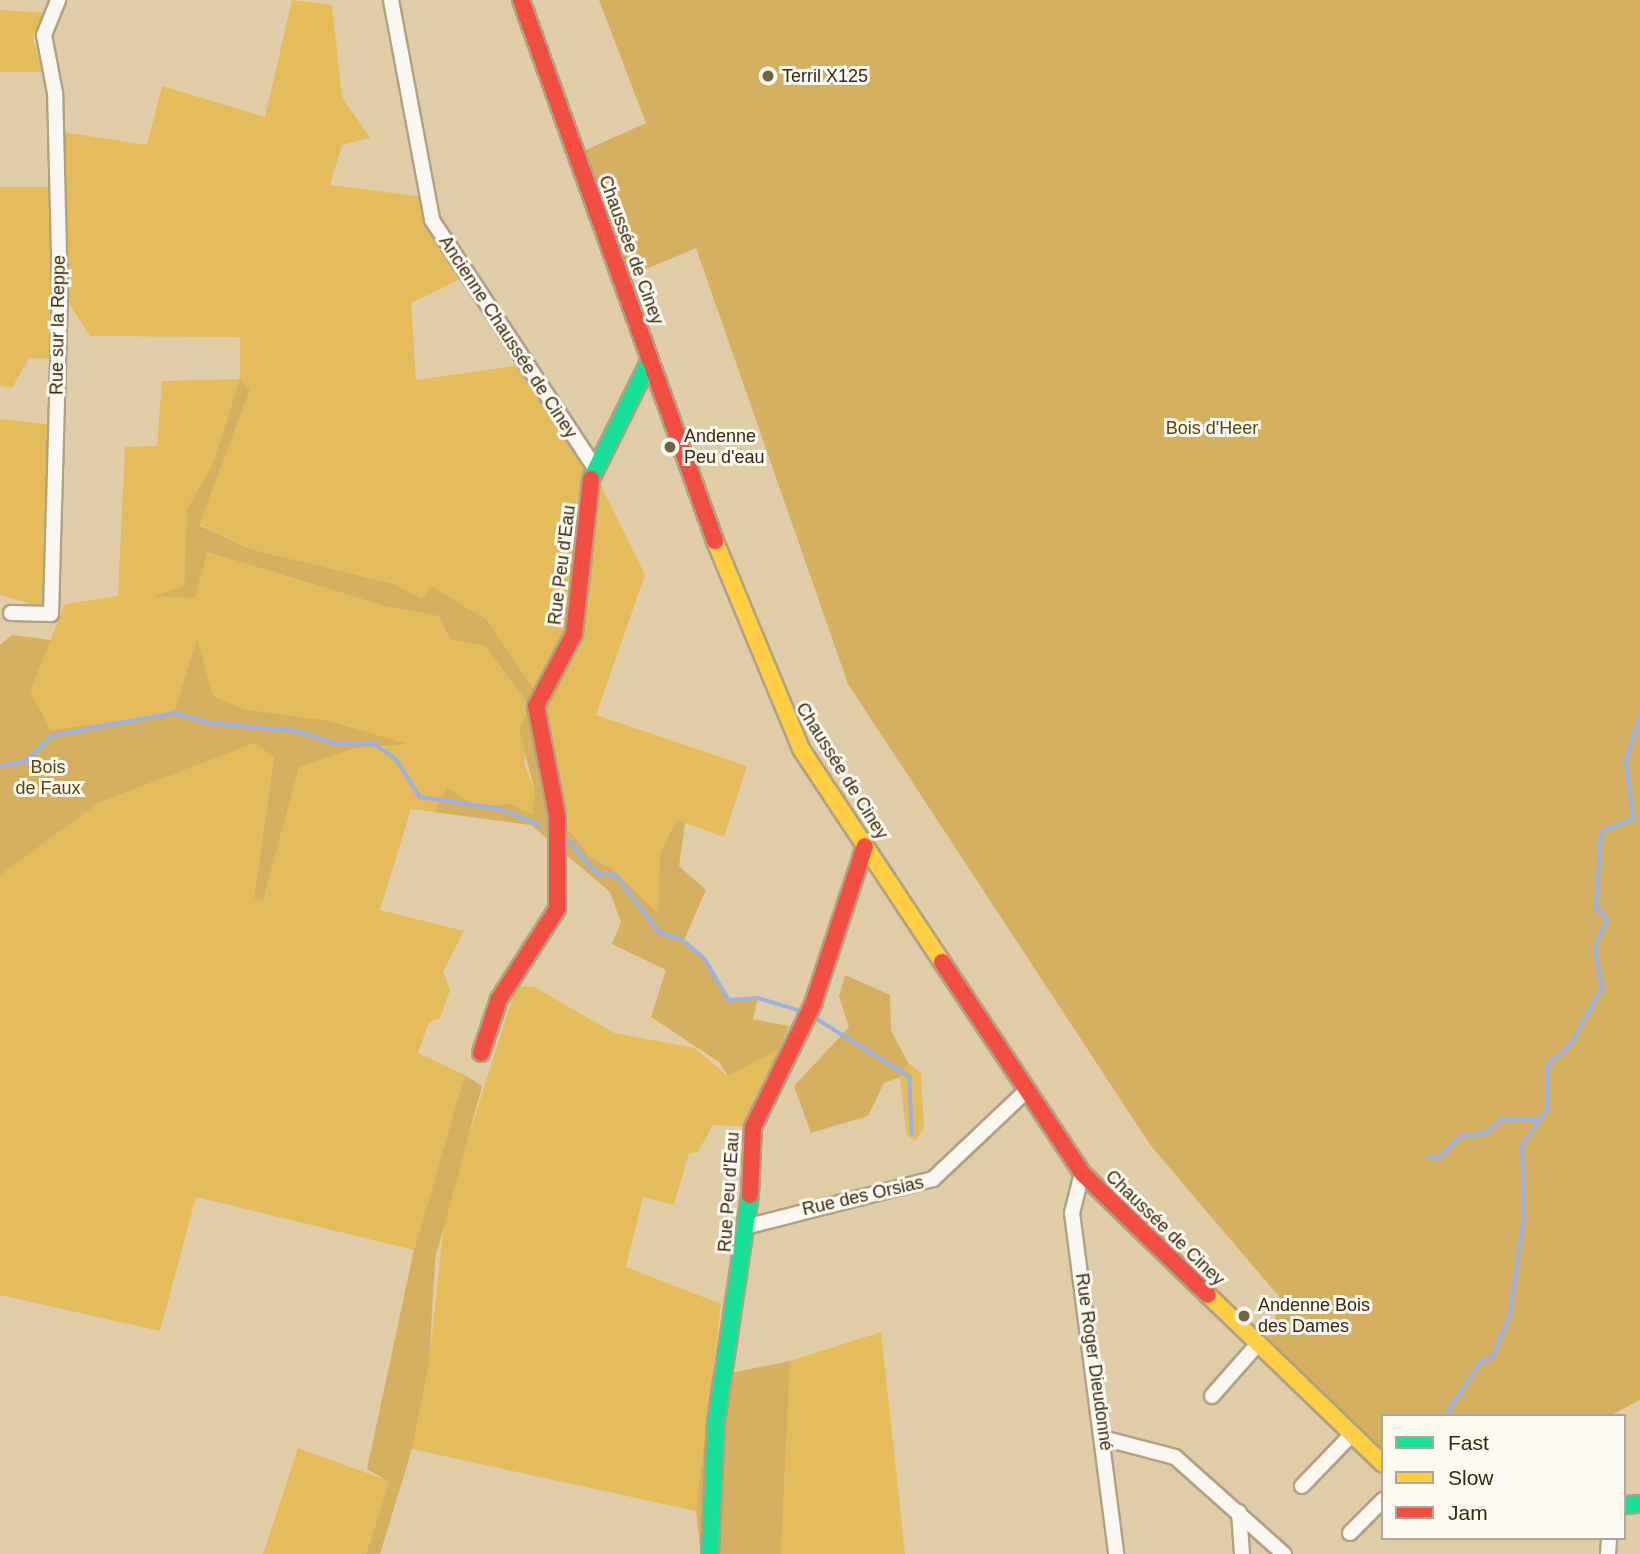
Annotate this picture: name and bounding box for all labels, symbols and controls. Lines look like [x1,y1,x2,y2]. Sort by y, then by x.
place label: Terril X125 [782,65,868,87]
marker: Terril X125 [760,68,776,84]
street label: Chaussée de Ciney [594,172,668,328]
street label: Ancienne Chaussée de Ciney [434,232,582,442]
street label: Rue sur la Reppe [46,255,70,395]
park label: Bois d'Heer [1166,417,1258,439]
place label: Andenne Peu d'eau [684,426,765,468]
marker: Andenne Peu d'eau [662,439,678,455]
street label: Rue Peu d'Eau [544,504,580,626]
street label: Chaussée de Ciney [791,699,893,843]
park label: Bois de Faux [15,757,81,800]
street label: Rue Peu d'Eau [714,1131,744,1253]
street label: Chaussée de Ciney [1101,1166,1229,1290]
street label: Rue des Orsias [800,1172,926,1220]
street label: Rue Roger Dieudonné [1071,1272,1117,1452]
place label: Andenne Bois des Dames [1258,1295,1370,1338]
marker: Andenne Bois des Dames [1236,1308,1252,1324]
legend [1381,1414,1626,1540]
text: Fast [1448,1431,1489,1454]
text: Slow [1448,1466,1494,1489]
text: Jam [1448,1501,1488,1524]

